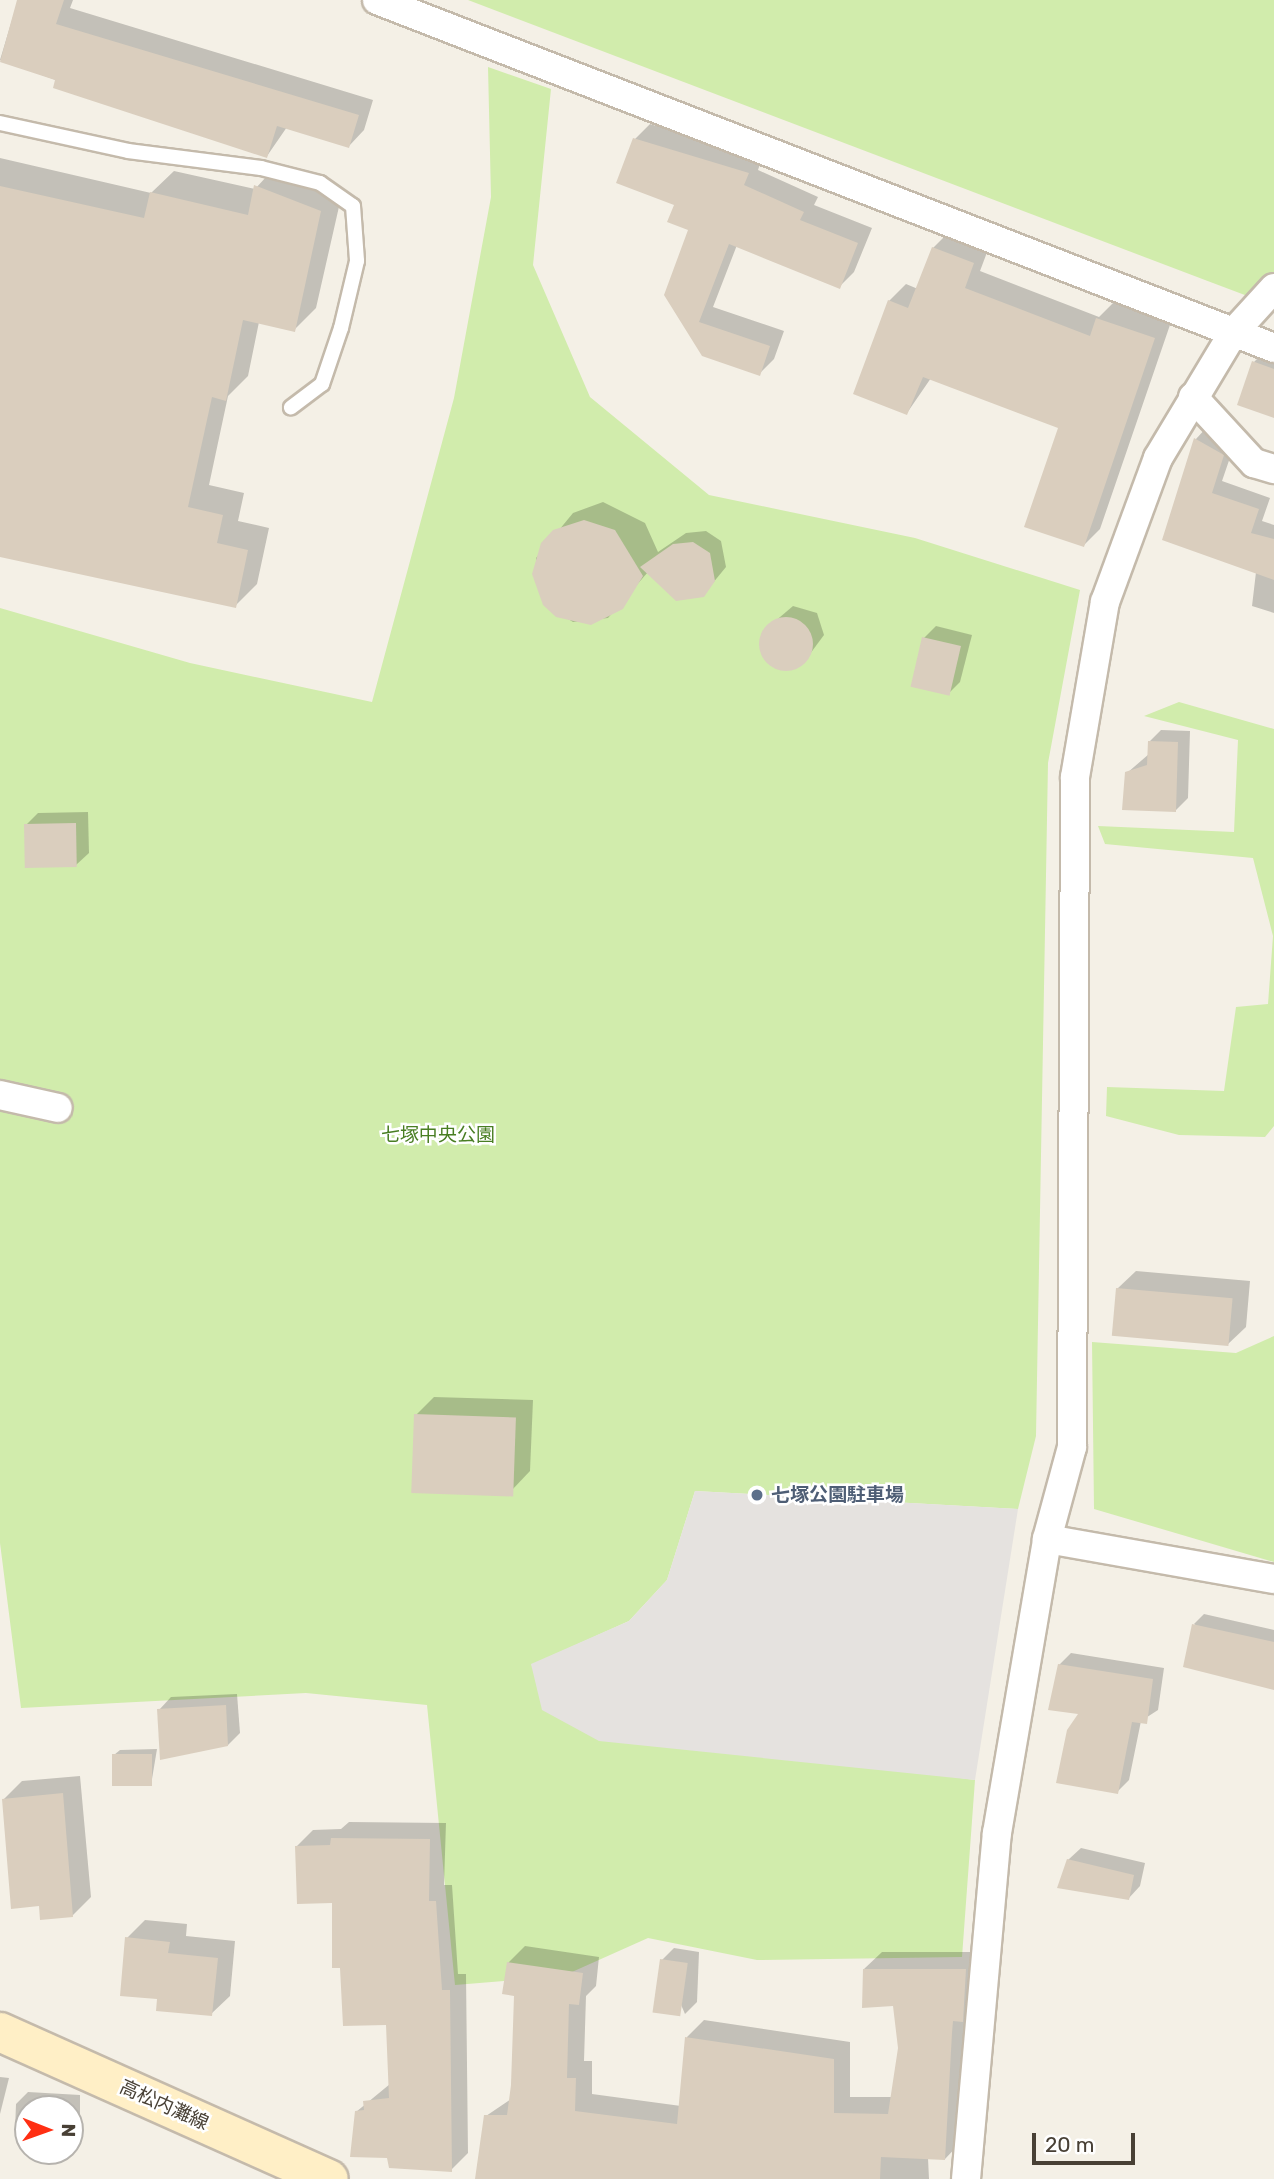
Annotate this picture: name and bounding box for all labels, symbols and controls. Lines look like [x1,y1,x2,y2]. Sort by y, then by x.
park label: 七塚中央公園 [381,1124,495,1146]
place label: 七塚公園駐車場 [771,1484,904,1506]
marker: 七塚公園駐車場 [749,1487,765,1503]
street label: 高松内灘線 [116,2075,212,2135]
north arrow [14,2095,84,2165]
scale bar [1036,2120,1139,2164]
text: N [57,2123,80,2137]
text: 20 m [1045,2132,1094,2157]

